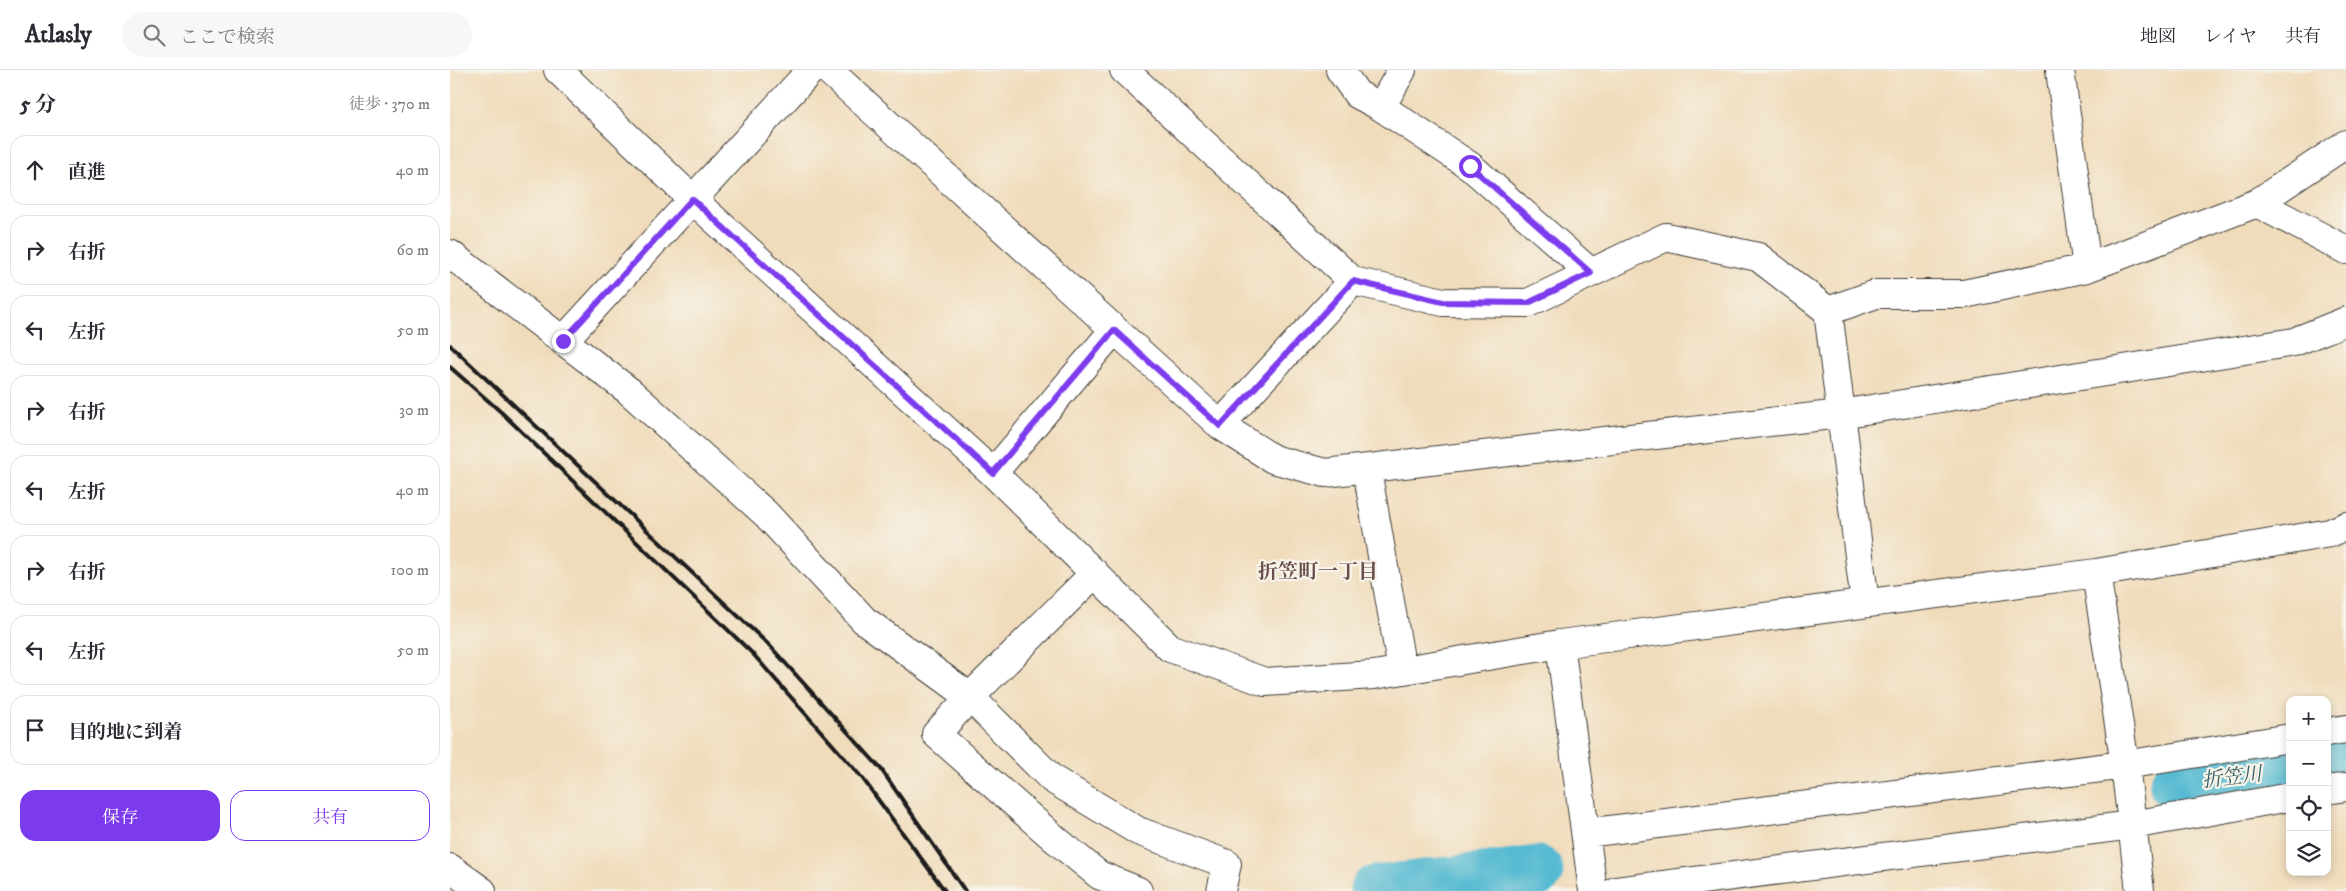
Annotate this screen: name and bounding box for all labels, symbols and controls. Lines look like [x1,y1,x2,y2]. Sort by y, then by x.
search box [122,12,472,57]
text: Atlasly [25,20,92,50]
icon: search [140,21,168,49]
text: ここで検索 [180,26,275,49]
text: 地図 [2140,26,2176,48]
text: レイヤ [2204,26,2257,48]
text: 共有 [2285,26,2321,48]
text: 5 分 [20,92,56,118]
text: 徒歩 · 370 m [349,94,430,114]
route start [1459,155,1482,178]
icon: ahead [21,156,49,184]
text: 40 m [396,160,429,180]
text: 直進 [68,161,106,184]
icon: right [21,236,49,264]
text: 60 m [397,240,429,260]
text: 右折 [68,241,106,264]
icon: left [21,316,49,344]
text: 50 m [397,320,429,340]
text: 左折 [68,321,106,344]
route end [552,330,575,353]
icon: right [21,396,49,424]
text: 30 m [399,400,429,420]
text: 右折 [68,401,106,424]
icon: left [21,476,49,504]
text: 40 m [396,480,429,500]
text: 左折 [68,481,106,504]
icon: right [21,556,49,584]
text: 100 m [391,560,429,580]
district label: 折笠町一丁目 [1258,560,1378,585]
text: 右折 [68,561,106,584]
icon: left [21,636,49,664]
text: 50 m [397,640,429,660]
text: 左折 [68,641,106,664]
map controls [2286,696,2331,876]
button: + [2286,696,2331,741]
icon: arrive [21,716,49,744]
text: 目的地に到着 [68,721,182,744]
button: − [2286,741,2331,786]
water label: 折笠川 [2201,762,2265,794]
button: locate [2286,786,2331,831]
button: 保存 [20,790,220,841]
button: 共有 [230,790,430,841]
button: layers [2286,831,2331,876]

